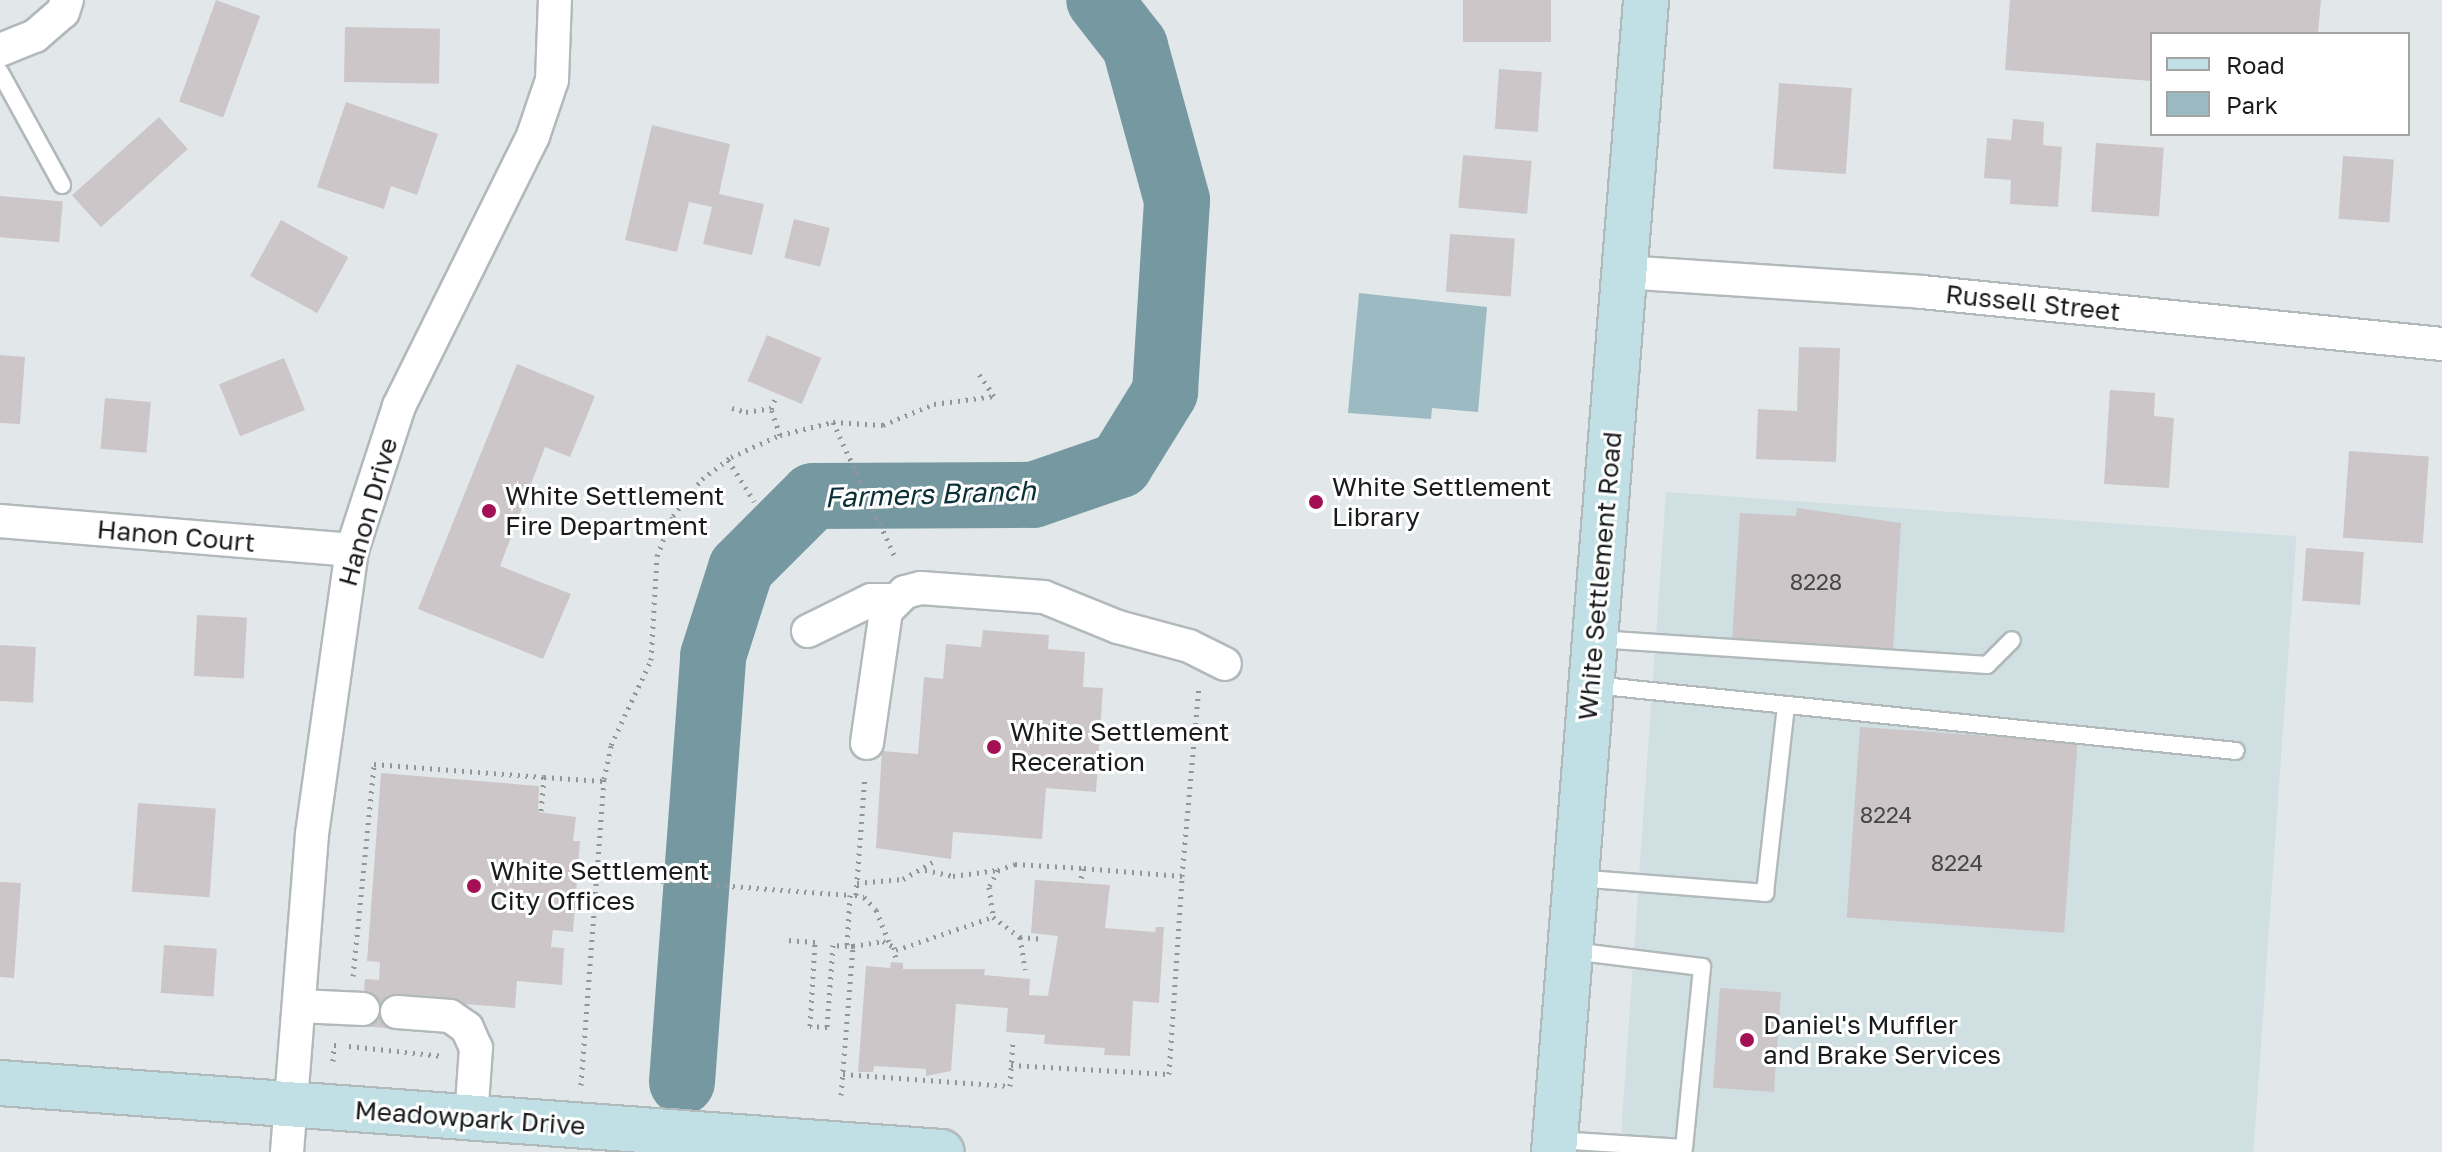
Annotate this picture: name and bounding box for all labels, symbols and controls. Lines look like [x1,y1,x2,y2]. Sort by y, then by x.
legend [2150,32,2410,136]
text: Road [2226,50,2285,79]
text: Park [2226,90,2278,119]
street label: Russell Street [1944,278,2122,328]
street label: White Settlement Road [1572,430,1628,722]
street label: Hanon Drive [332,434,404,590]
place label: White Settlement Library [1332,471,1552,532]
water label: Farmers Branch [824,474,1036,514]
place label: White Settlement Fire Department [505,480,725,542]
marker: White Settlement Library [1307,493,1325,511]
marker: White Settlement Fire Department [480,502,498,520]
street label: Hanon Court [96,514,256,558]
house number: 8228 [1790,569,1842,595]
place label: White Settlement Receration [1010,716,1230,778]
marker: White Settlement Receration [985,738,1003,756]
house number: 8224 [1860,802,1912,828]
house number: 8224 [1931,850,1983,876]
place label: White Settlement City Offices [490,855,710,916]
marker: White Settlement City Offices [465,877,483,895]
place label: Daniel's Muffler and Brake Services [1763,1009,2001,1070]
marker: Daniel's Muffler and Brake Services [1738,1031,1756,1049]
street label: Meadowpark Drive [354,1094,586,1142]

